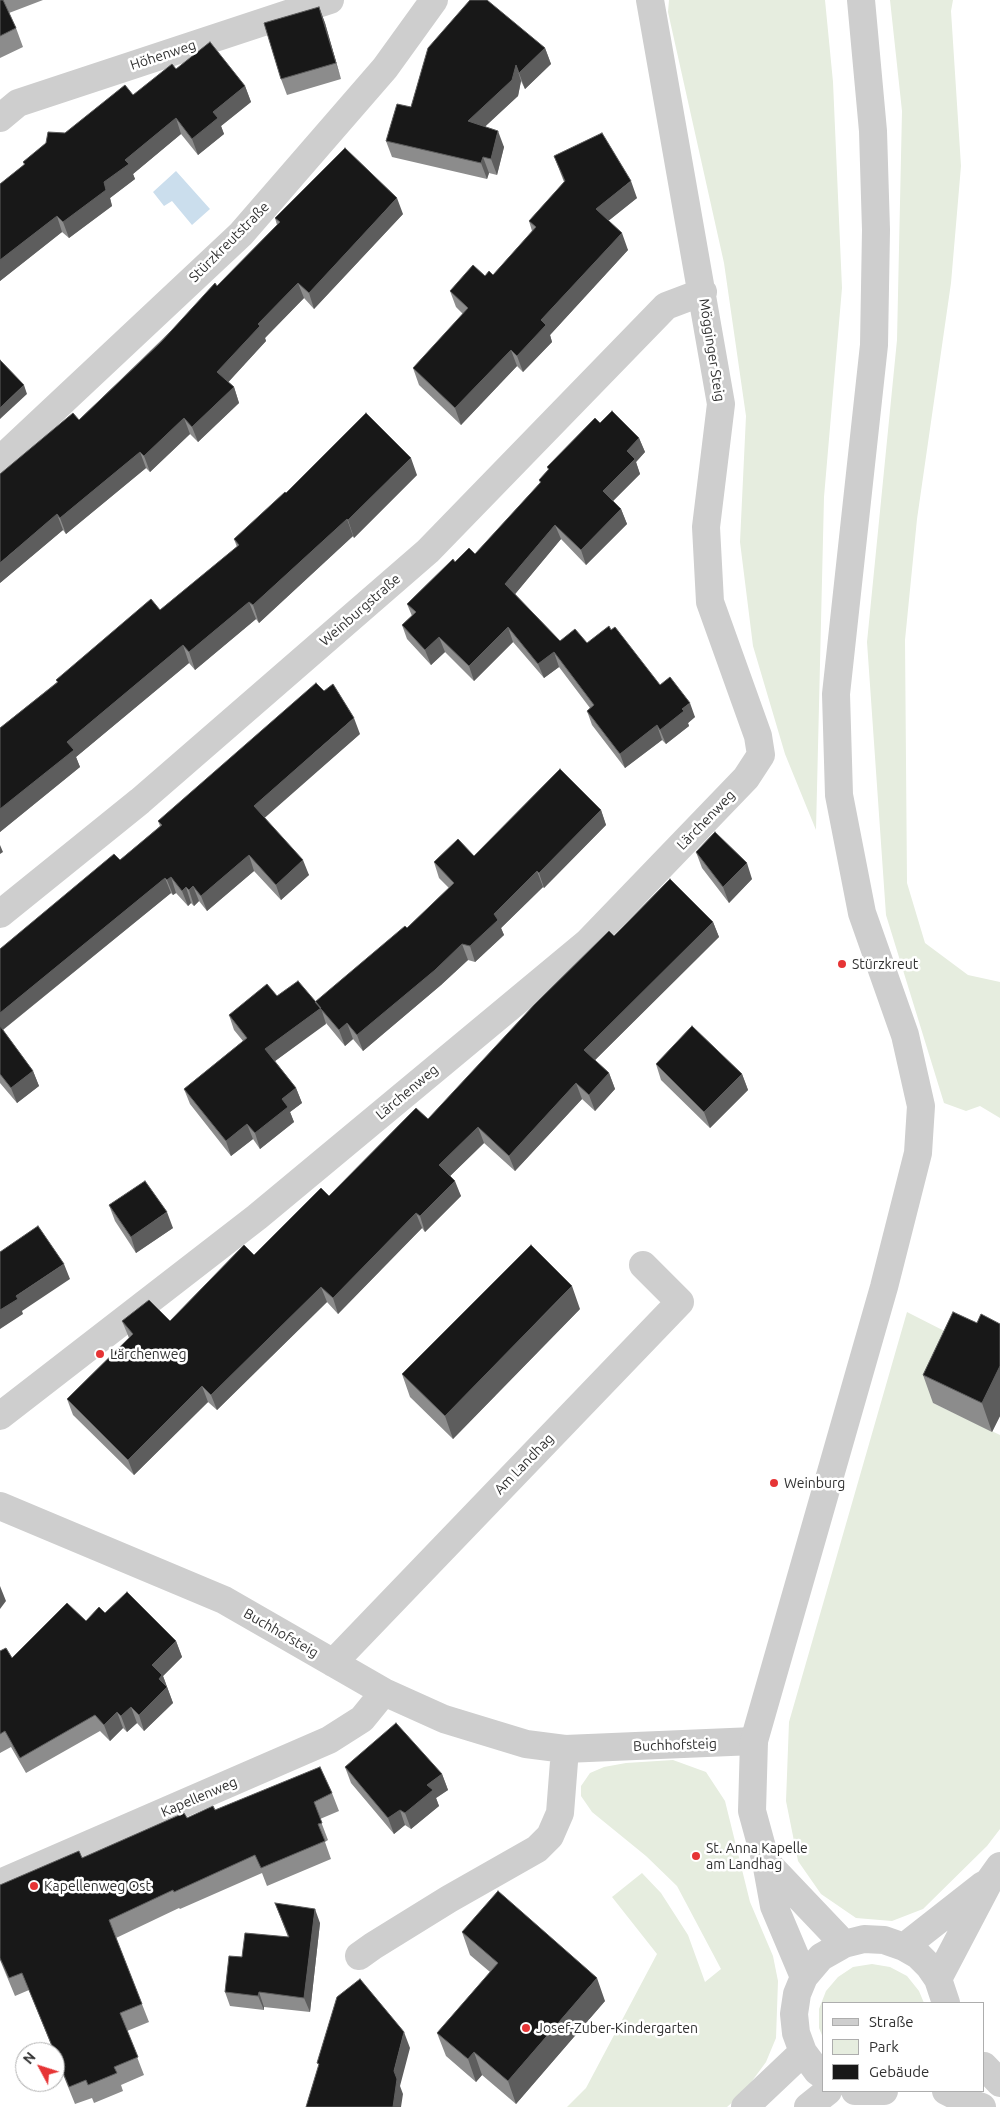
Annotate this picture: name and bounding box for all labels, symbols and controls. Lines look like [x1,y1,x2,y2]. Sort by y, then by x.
street label: Höhenweg [128,36,198,74]
street label: Stürzkreutstraße [185,198,273,286]
street label: Mögginger Steig [696,297,728,403]
street label: Weinburgstraße [316,570,404,650]
street label: Lärchenweg [673,787,739,853]
place label: Stürzkreut [852,956,918,972]
marker: Stürzkreut [836,958,848,970]
street label: Lärchenweg [372,1061,442,1123]
place label: Lärchenweg [110,1346,186,1362]
marker: Lärchenweg [94,1348,106,1360]
street label: Am Landhag [491,1430,557,1498]
place label: Weinburg [784,1475,845,1491]
marker: Weinburg [768,1477,780,1489]
street label: Buchhofsteig [241,1605,321,1661]
street label: Buchhofsteig [633,1735,717,1755]
street label: Kapellenweg [158,1773,240,1821]
place label: St. Anna Kapelle am Landhag [706,1840,808,1872]
marker: St. Anna Kapelle am Landhag [690,1850,702,1862]
place label: Kapellenweg Ost [44,1878,151,1894]
marker: Kapellenweg Ost [28,1880,40,1892]
legend [822,2002,985,2092]
text: Straße [869,2013,913,2030]
place label: Josef-Zuber-Kindergarten [536,2020,698,2036]
marker: Josef-Zuber-Kindergarten [520,2022,532,2034]
text: Park [869,2038,899,2055]
north arrow [15,2042,65,2092]
text: N [20,2049,39,2067]
text: Gebäude [869,2063,929,2080]

